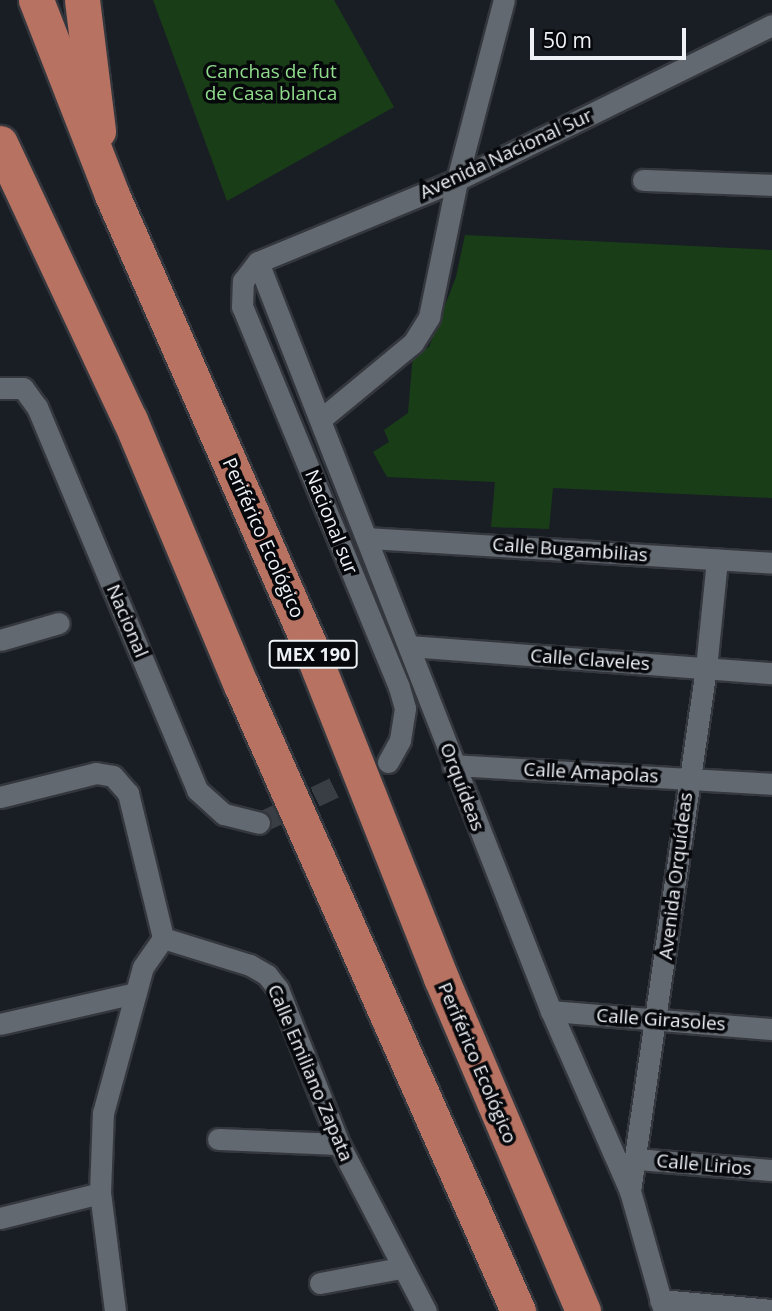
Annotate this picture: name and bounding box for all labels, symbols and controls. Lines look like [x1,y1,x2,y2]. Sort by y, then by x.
scale bar [534,14,690,58]
text: 50 m [543,26,592,54]
park label: Canchas de fut de Casa blanca [205,61,337,105]
street label: Avenida Nacional Sur [416,104,596,204]
street label: Periférico Ecológico [217,454,309,622]
street label: Nacional sur [300,466,362,578]
street label: Calle Bugambilias [492,533,648,567]
street label: Nacional [101,581,153,661]
road number: MEX 190 [268,640,358,668]
street label: Calle Claveles [529,644,651,676]
street label: Orquídeas [435,740,489,834]
street label: Calle Amapolas [523,758,659,788]
street label: Avenida Orquídeas [654,791,698,961]
street label: Periférico Ecológico [433,979,521,1147]
street label: Calle Emiliano Zapata [262,981,358,1165]
street label: Calle Girasoles [596,1004,726,1036]
street label: Calle Lirios [655,1149,753,1181]

